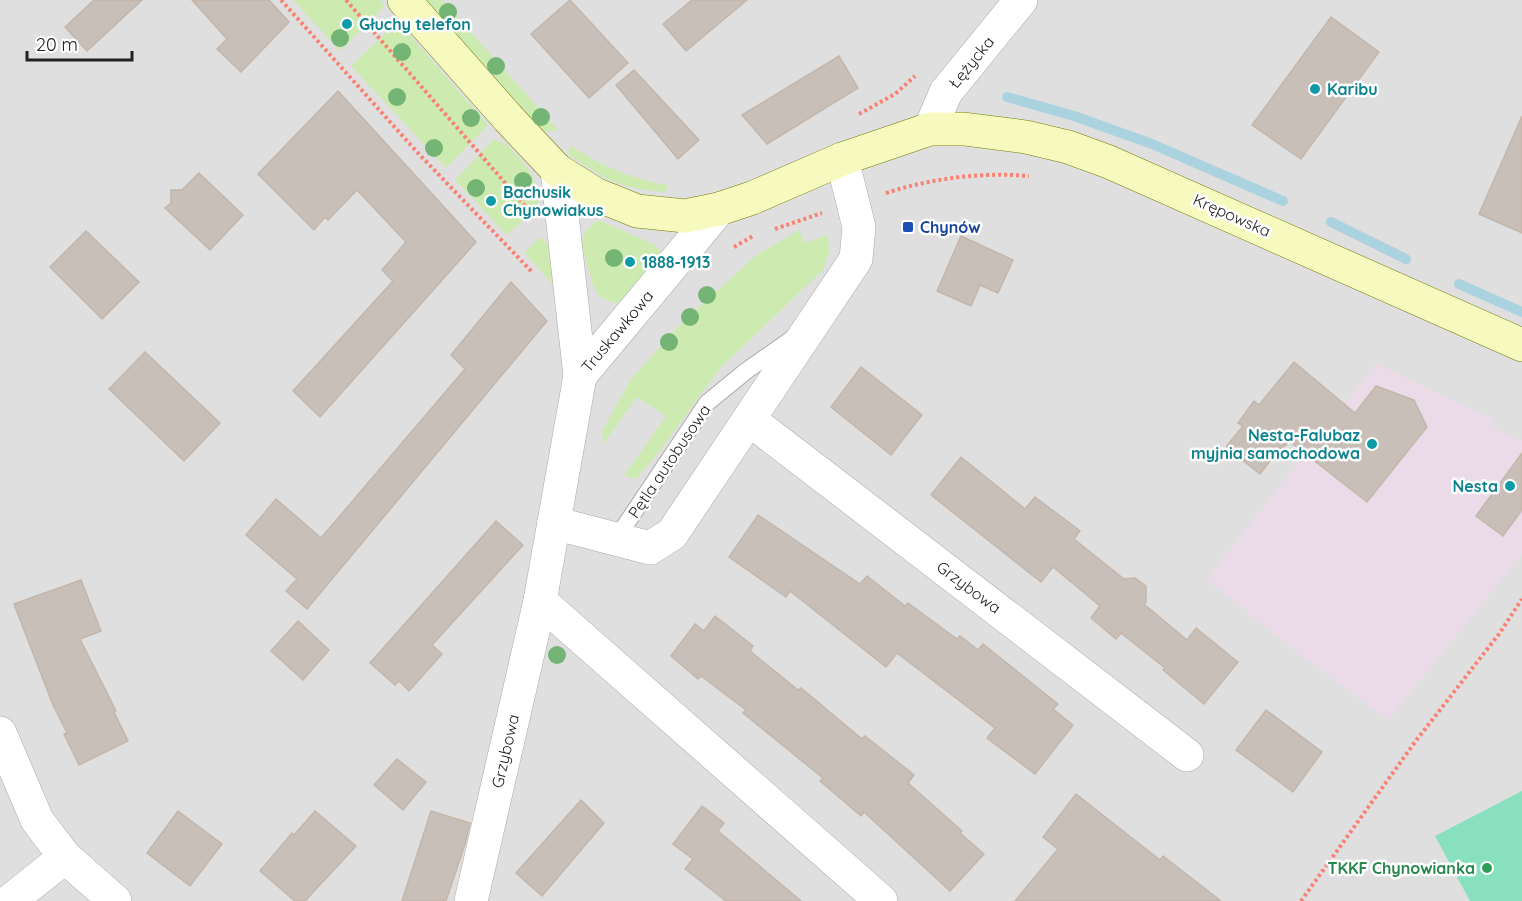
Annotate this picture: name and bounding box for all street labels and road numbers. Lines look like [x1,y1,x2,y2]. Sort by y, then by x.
street label: Łężycka [944,32,998,92]
street label: Krępowska [1190,189,1274,241]
street label: Truskawkowa [577,286,657,376]
street label: Pętla autobusowa [624,400,714,522]
street label: Grzybowa [933,556,1005,618]
street label: Grzybowa [487,712,523,790]

